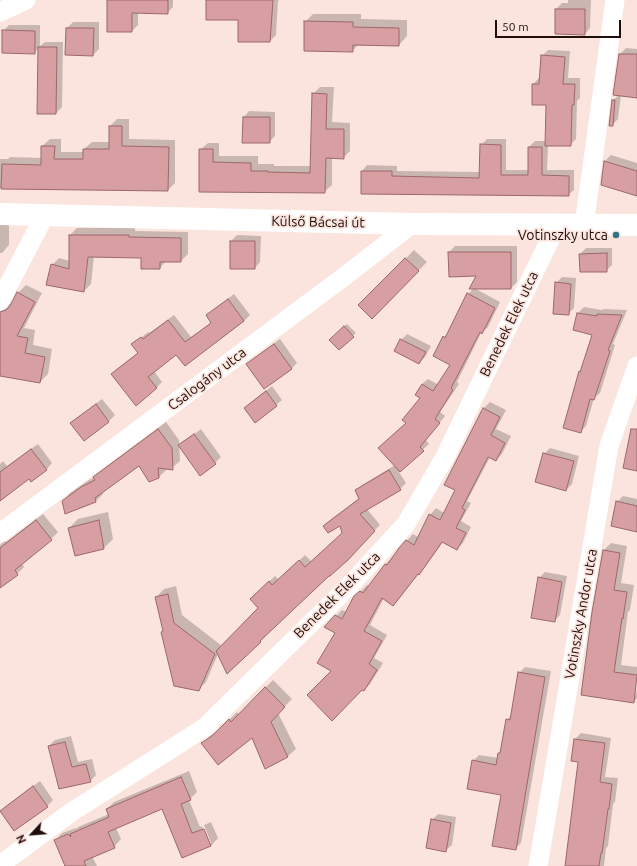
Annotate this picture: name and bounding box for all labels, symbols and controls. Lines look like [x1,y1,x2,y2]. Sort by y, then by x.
scale bar [497,12,623,38]
text: 50 m [502,20,529,33]
street label: Külső Bácsai út [271,213,365,231]
place label: Votinszky utca [518,227,608,243]
marker: Votinszky utca [611,230,621,240]
street label: Benedek Elek utca [476,269,542,379]
street label: Csalogány utca [164,344,250,414]
street label: Votinszky Andor utca [561,547,601,681]
street label: Benedek Elek utca [290,548,384,642]
north arrow [12,814,52,854]
text: N [14,833,28,846]

